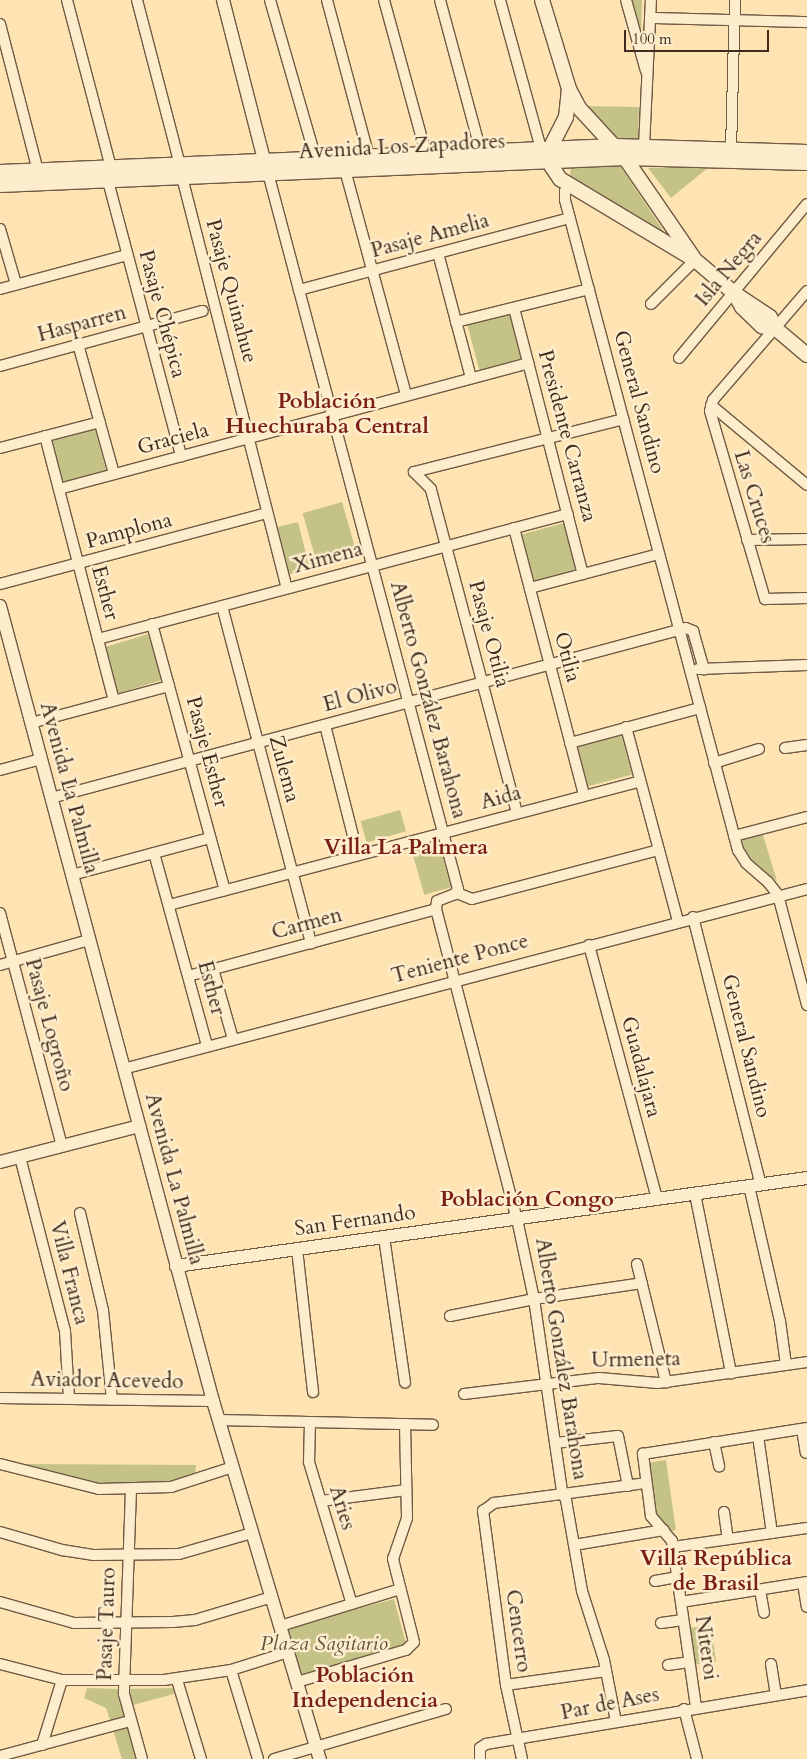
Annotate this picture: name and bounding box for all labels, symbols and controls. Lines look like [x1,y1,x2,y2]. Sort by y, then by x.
scale bar [627,20,772,52]
text: 100 m [632,29,672,49]
street label: Avenida Los Zapadores [298,129,506,165]
street label: Pasaje Amelia [368,208,492,264]
street label: Pasaje Quinahue [200,216,262,366]
street label: Isla Negra [690,226,768,312]
street label: Pasaje Chépica [133,247,191,381]
street label: Hasparren [35,300,129,348]
street label: General Sandino [608,328,670,476]
street label: Presidente Carranza [532,347,602,525]
district label: Población Huechuraba Central [225,388,429,440]
street label: Graciela [135,417,211,461]
street label: Las Cruces [728,447,780,547]
street label: Pamplona [83,507,175,555]
street label: Ximena [291,537,365,579]
street label: Esther [86,563,124,623]
street label: Pasaje Otilia [463,578,515,690]
street label: Alberto González Barahona [384,579,472,821]
street label: Otilia [548,629,586,685]
street label: El Olivo [320,674,400,718]
street label: Pasaje Esther [180,694,234,810]
street label: Avenida La Palmilla [34,699,104,877]
street label: Zulema [263,733,305,805]
street label: Aida [478,781,524,815]
district label: Villa La Palmera [324,835,488,861]
street label: Carmen [269,903,345,945]
street label: Teniente Ponce [389,929,531,989]
street label: Pasaje Logroño [19,956,79,1094]
street label: Esther [192,958,230,1018]
street label: General Sandino [716,972,776,1120]
street label: Guadalajara [615,1014,667,1120]
street label: Avenida La Palmilla [139,1090,209,1268]
district label: Población Congo [440,1187,614,1213]
street label: San Fernando [293,1200,417,1242]
street label: Villa Franca [44,1219,94,1327]
street label: Alberto González Barahona [529,1236,593,1482]
street label: Urmeneta [591,1347,681,1373]
street label: Aviador Acevedo [30,1367,184,1395]
street label: Aries [323,1483,361,1533]
district label: Villa República de Brasil [640,1545,792,1596]
street label: Pasaje Tauro [92,1567,122,1681]
street label: Cencerro [500,1588,536,1674]
street label: Niteroi [689,1614,723,1682]
park label: Plaza Sagitario [260,1631,388,1657]
district label: Población Independencia [292,1662,438,1714]
street label: Par de Ases [559,1682,661,1726]

